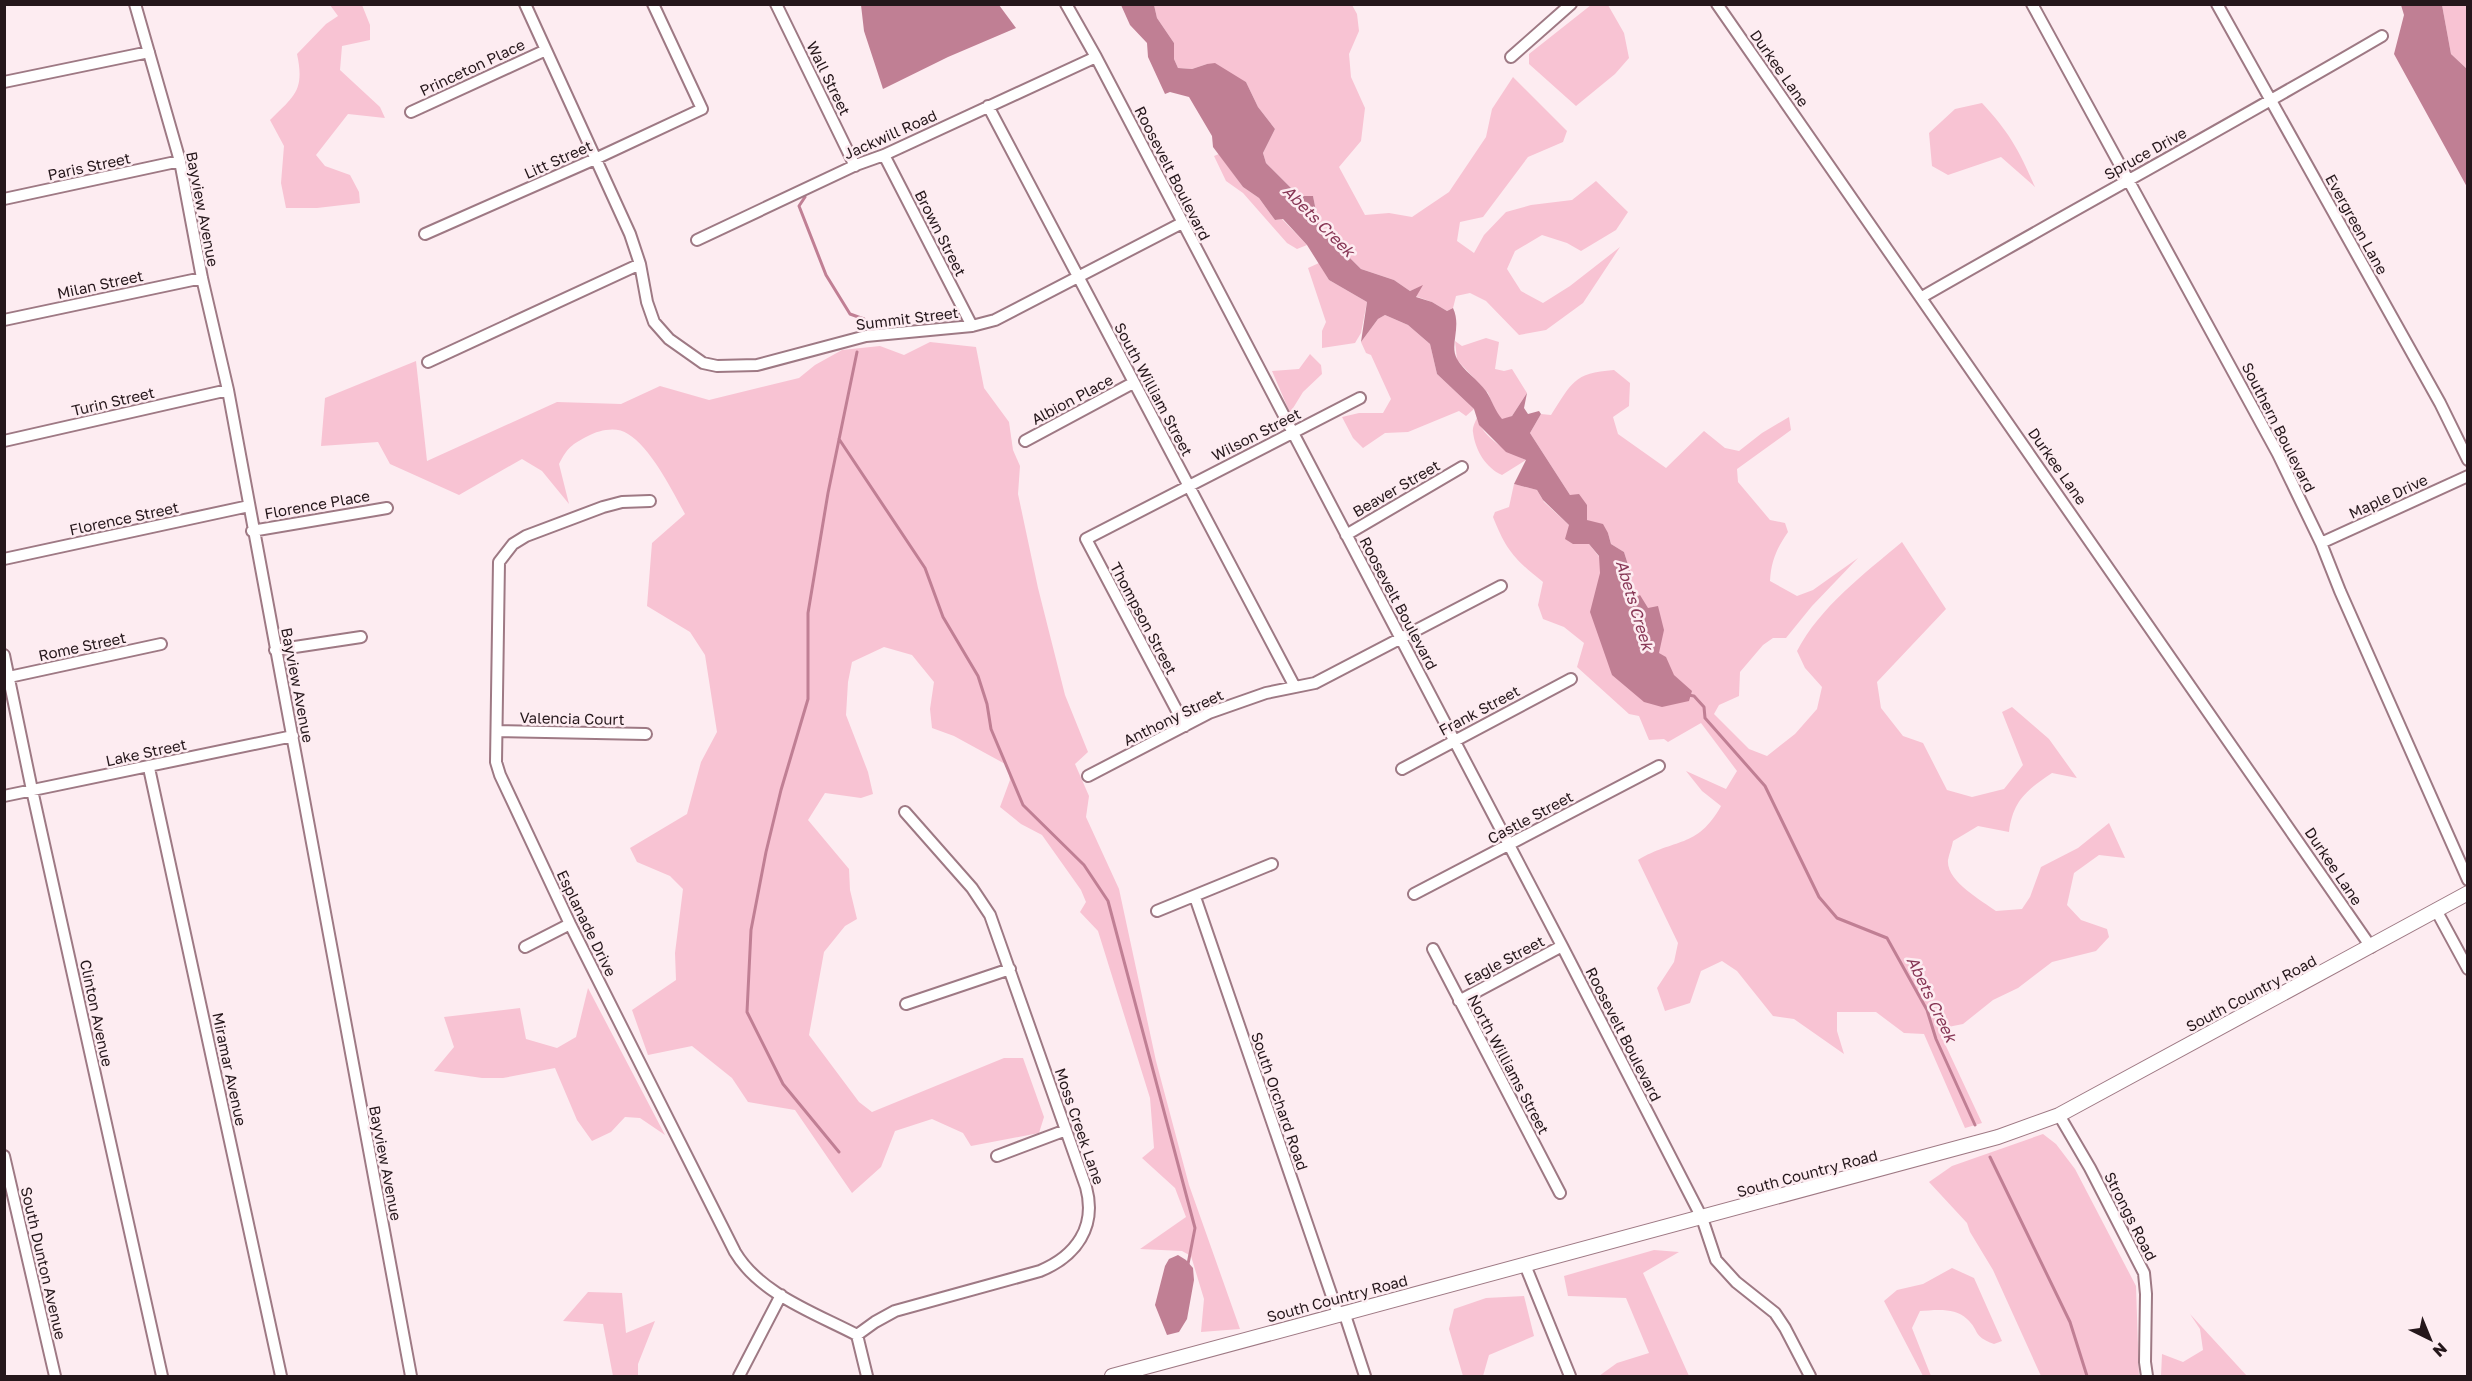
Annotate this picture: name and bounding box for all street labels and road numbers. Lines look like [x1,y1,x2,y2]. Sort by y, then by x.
street label: Durkee Lane [1747,26,1813,110]
street label: Princeton Place [417,35,528,99]
street label: Wall Street [803,38,855,118]
street label: Roosevelt Boulevard [1131,103,1215,243]
street label: Jackwill Road [841,105,939,163]
street label: Spruce Drive [2101,123,2190,183]
street label: Litt Street [521,136,595,182]
street label: Paris Street [46,148,132,184]
street label: Bayview Avenue [183,150,223,268]
street label: Evergreen Lane [2322,171,2392,278]
street label: Brown Street [912,187,970,279]
street label: Milan Street [55,266,145,302]
street label: Summit Street [855,303,959,333]
street label: South William Street [1111,319,1197,459]
street label: Southern Boulevard [2239,359,2319,495]
street label: Albion Place [1028,370,1116,428]
street label: Turin Street [70,383,156,419]
street label: Wilson Street [1208,404,1304,464]
street label: Durkee Lane [2025,424,2091,508]
street label: Beaver Street [1349,456,1443,520]
street label: Maple Drive [2346,470,2431,522]
street label: Florence Place [263,486,371,522]
street label: Florence Street [68,498,180,538]
street label: Roosevelt Boulevard [1356,533,1442,673]
street label: Thompson Street [1107,559,1181,677]
street label: Bayview Avenue [278,626,318,744]
street label: Rome Street [37,628,127,664]
street label: Frank Street [1436,681,1522,739]
street label: Anthony Street [1120,685,1226,749]
street label: Valencia Court [519,708,625,728]
street label: Lake Street [104,735,188,769]
street label: Castle Street [1484,787,1576,847]
street label: Durkee Lane [2301,824,2367,909]
street label: Esplanade Drive [553,867,621,979]
street label: Eagle Street [1461,931,1547,989]
street label: South Country Road [2183,951,2319,1035]
street label: Clinton Avenue [77,958,117,1068]
street label: Roosevelt Boulevard [1582,964,1666,1104]
street label: North Williams Street [1465,991,1553,1137]
street label: Miramar Avenue [209,1011,251,1128]
street label: South Orchard Road [1248,1030,1312,1172]
street label: Moss Creek Lane [1052,1065,1108,1187]
street label: Bayview Avenue [366,1104,406,1222]
street label: South Country Road [1735,1146,1879,1200]
street label: Strongs Road [2101,1169,2161,1263]
street label: South Dunton Avenue [18,1185,70,1341]
street label: South Country Road [1265,1271,1409,1325]

